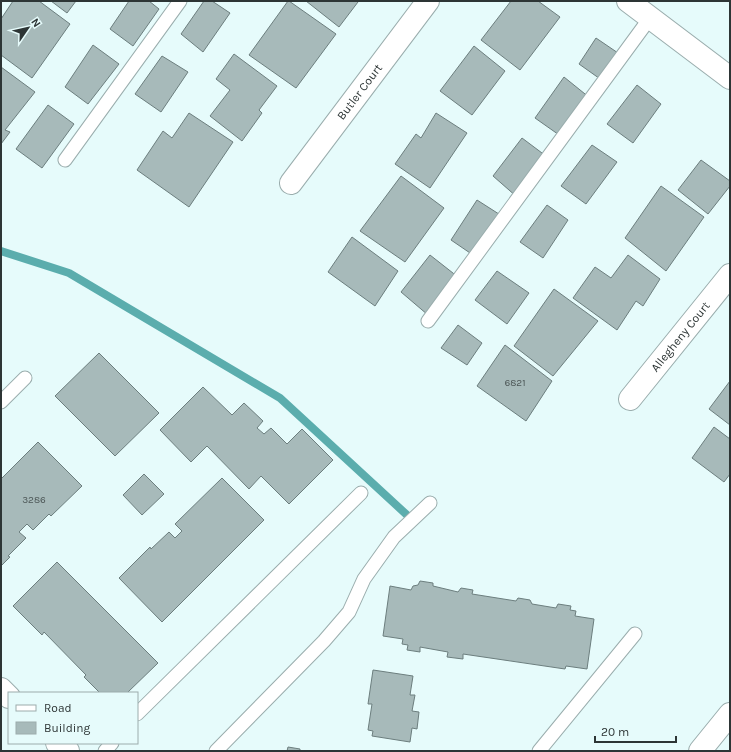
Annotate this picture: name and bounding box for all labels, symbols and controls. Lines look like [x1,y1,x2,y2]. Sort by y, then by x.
north arrow [8,8,48,48]
text: N [28,16,43,30]
street label: Butler Court [334,61,385,123]
street label: Allegheny Court [648,299,713,375]
house number: 6821 [505,377,525,389]
house number: 3286 [22,494,46,506]
legend [8,692,138,744]
text: Road [44,701,72,715]
scale bar [595,718,676,744]
text: Building [44,721,91,735]
text: 20 m [601,725,629,739]

